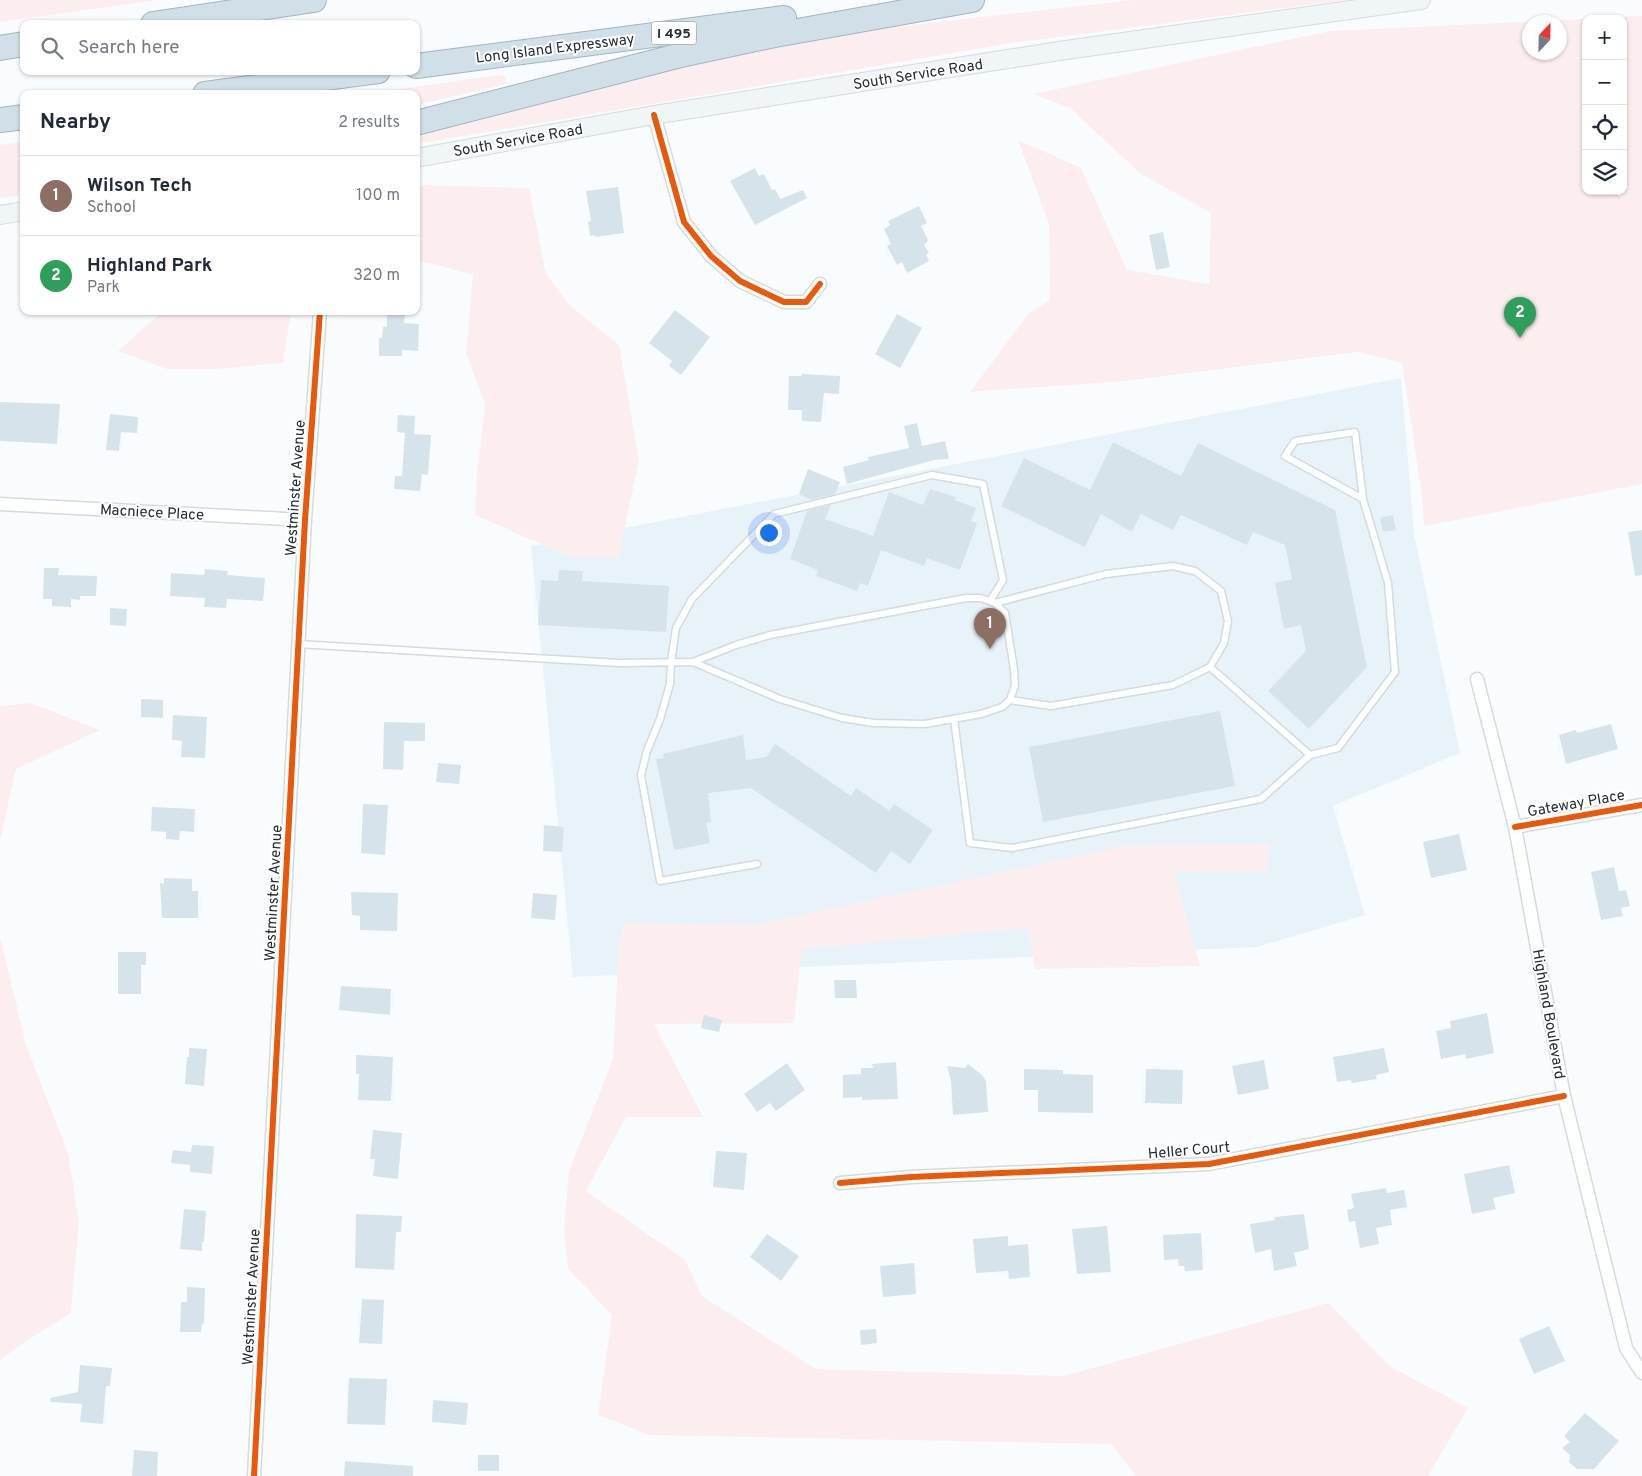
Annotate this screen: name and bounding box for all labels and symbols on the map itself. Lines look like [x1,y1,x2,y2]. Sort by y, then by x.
north arrow [1522,15,1567,60]
road number: I 495 [652,22,696,44]
street label: Long Island Expressway [475,30,636,69]
street label: South Service Road [852,56,985,95]
street label: South Service Road [452,121,585,162]
pin: 2 [1504,297,1536,338]
street label: Westminster Avenue [282,419,311,557]
street label: Macniece Place [99,501,204,526]
your location [756,520,782,546]
pin: 1 [974,608,1006,649]
street label: Gateway Place [1526,787,1626,822]
street label: Westminster Avenue [261,824,288,962]
street label: Highland Boulevard [1527,948,1568,1081]
street label: Heller Court [1147,1138,1231,1165]
street label: Westminster Avenue [239,1228,266,1366]

